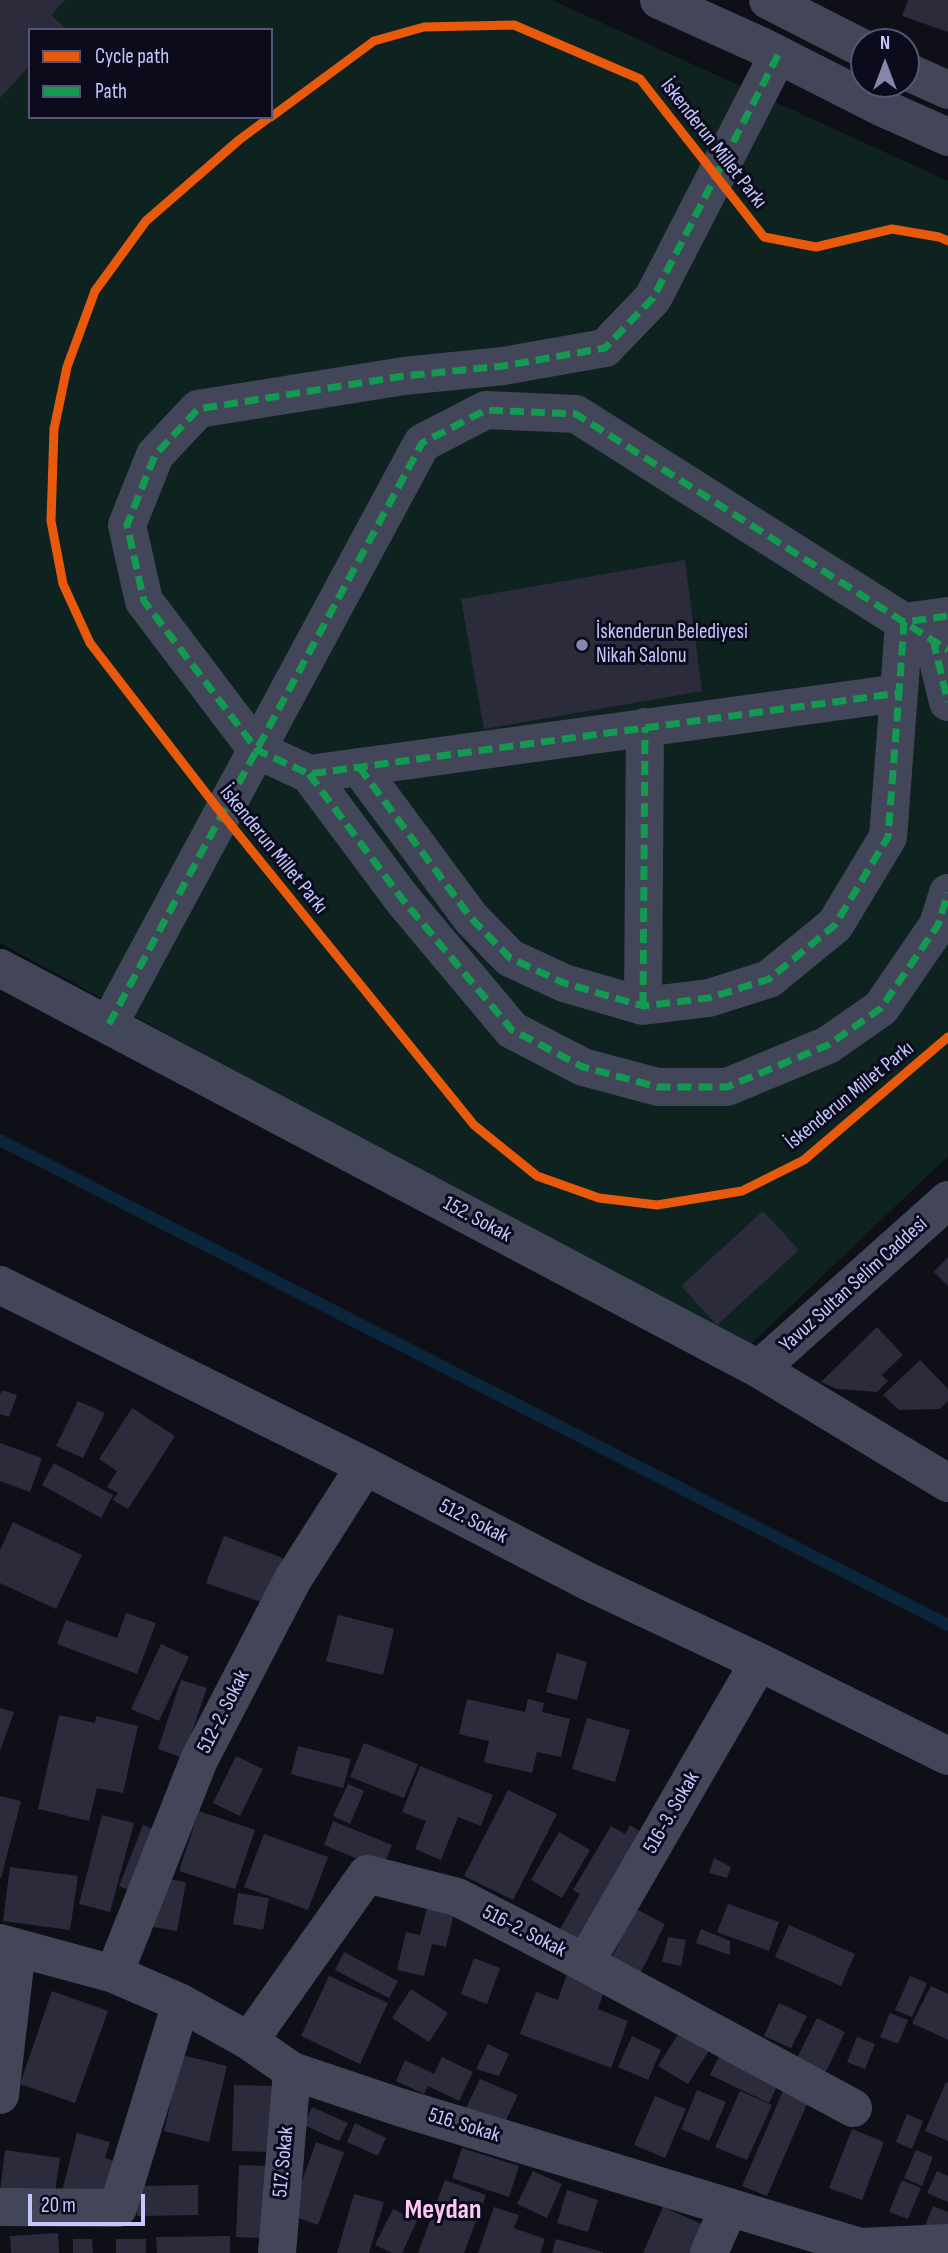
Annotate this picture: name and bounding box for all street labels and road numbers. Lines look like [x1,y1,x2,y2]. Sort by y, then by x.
street label: İskenderun Millet Parkı [654,74,772,214]
street label: İskenderun Millet Parkı [213,781,333,919]
street label: İskenderun Millet Parkı [781,1036,919,1156]
street label: 152. Sokak [439,1192,515,1248]
street label: Yavuz Sultan Selim Caddesi [775,1212,933,1358]
street label: 512. Sokak [434,1494,512,1550]
street label: 512-2. Sokak [192,1666,256,1758]
street label: 516-3. Sokak [638,1767,706,1859]
street label: 516-2. Sokak [478,1900,570,1964]
street label: 516. Sokak [425,2103,503,2149]
street label: 517. Sokak [268,2125,300,2199]

